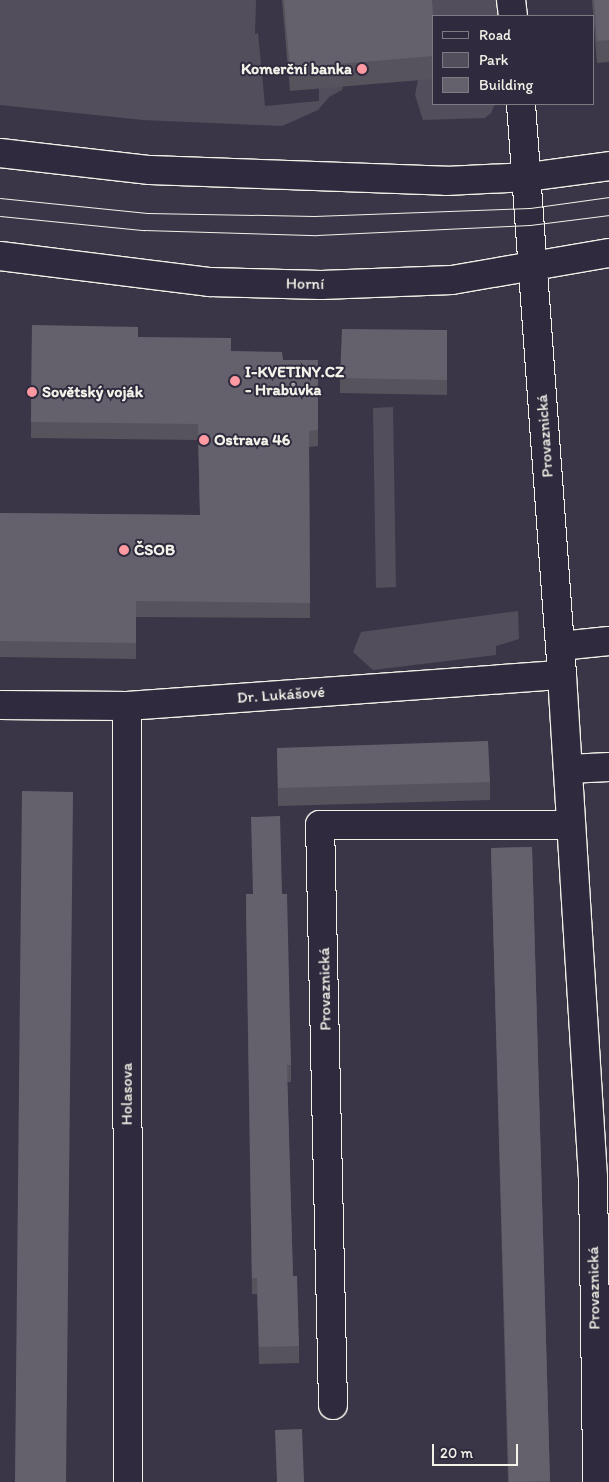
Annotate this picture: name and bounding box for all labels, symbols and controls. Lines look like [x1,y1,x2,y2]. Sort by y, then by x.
legend [432,15,594,105]
text: Road [479,26,511,44]
text: Park [479,51,509,69]
place label: Komerční banka [241,59,352,79]
marker: Komerční banka [356,63,368,75]
text: Building [479,76,533,94]
street label: Horní [286,274,324,294]
place label: I-KVETINY.CZ - Hrabůvka [245,362,344,400]
marker: I-KVETINY.CZ - Hrabůvka [229,375,241,387]
place label: Sovětský voják [42,382,143,402]
marker: Sovětský voják [26,386,38,398]
street label: Provaznická [533,394,557,478]
place label: Ostrava 46 [214,430,290,450]
marker: Ostrava 46 [198,434,210,446]
place label: ČSOB [134,540,175,560]
marker: ČSOB [118,544,130,556]
street label: Dr. Lukášové [236,682,326,708]
street label: Provaznická [315,947,335,1031]
street label: Holasova [117,1063,137,1125]
street label: Provaznická [584,1246,604,1330]
scale bar [434,1434,520,1466]
text: 20 m [440,1444,473,1462]

